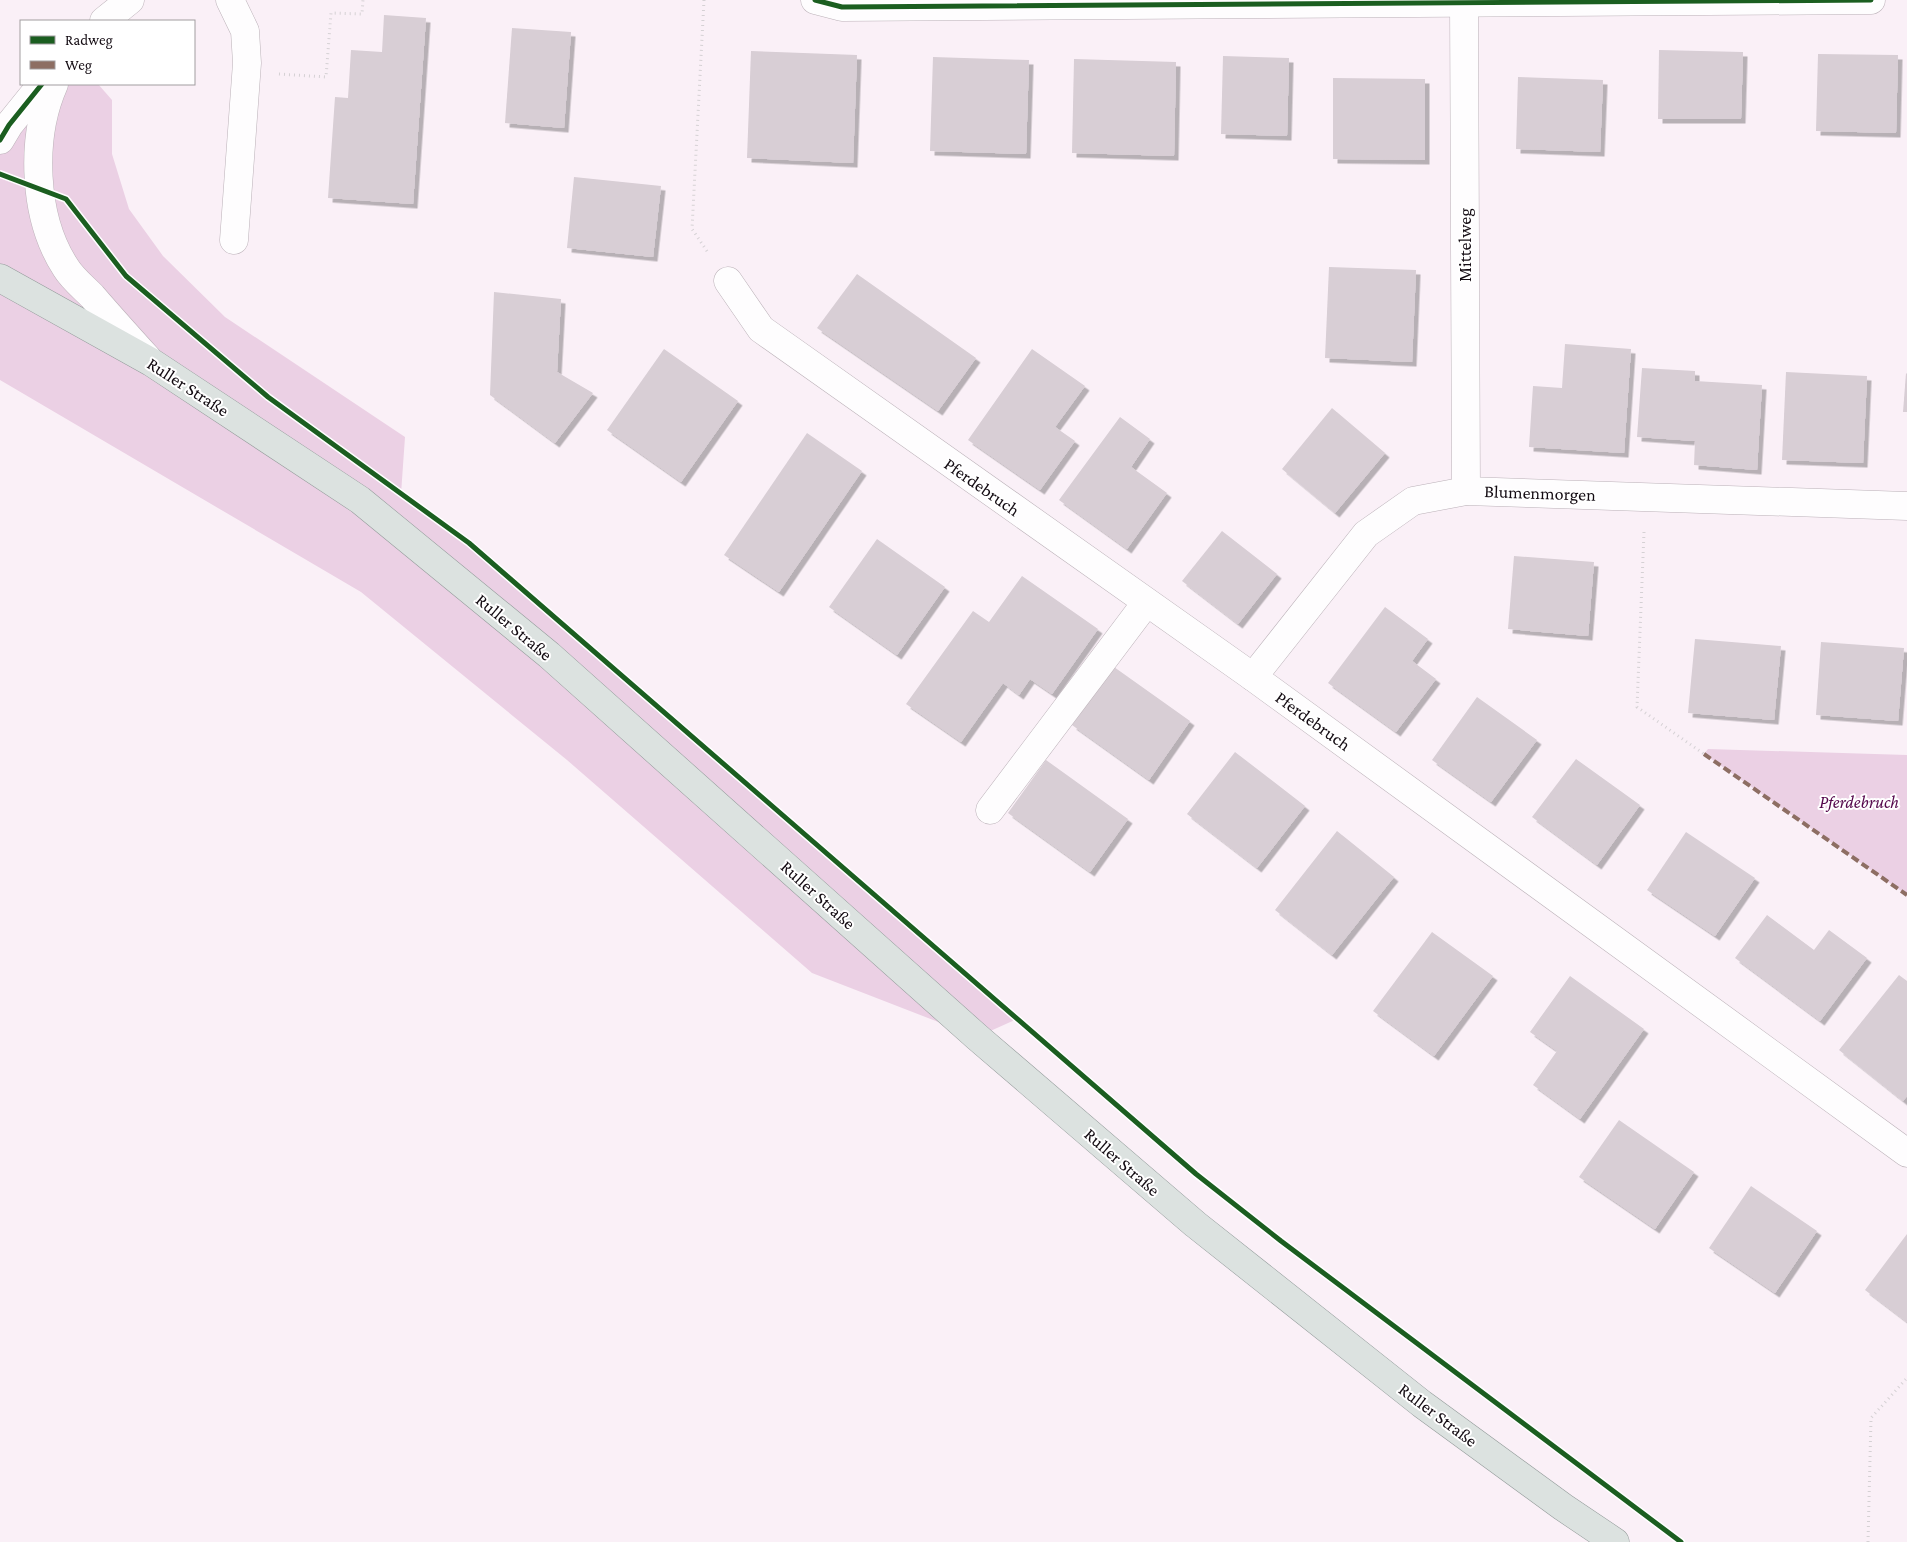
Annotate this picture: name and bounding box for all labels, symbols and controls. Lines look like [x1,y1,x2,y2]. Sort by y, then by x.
legend [20,20,195,85]
text: Radweg [65,32,113,49]
text: Weg [65,57,92,74]
street label: Mittelweg [1455,208,1475,282]
street label: Ruller Straße [143,353,233,421]
street label: Pferdebruch [940,454,1024,521]
street label: Blumenmorgen [1484,481,1597,505]
street label: Ruller Straße [472,589,556,665]
street label: Pferdebruch [1272,687,1355,755]
park label: Pferdebruch [1819,792,1899,812]
street label: Ruller Straße [777,856,859,934]
street label: Ruller Straße [1080,1124,1164,1200]
street label: Ruller Straße [1395,1379,1481,1451]

